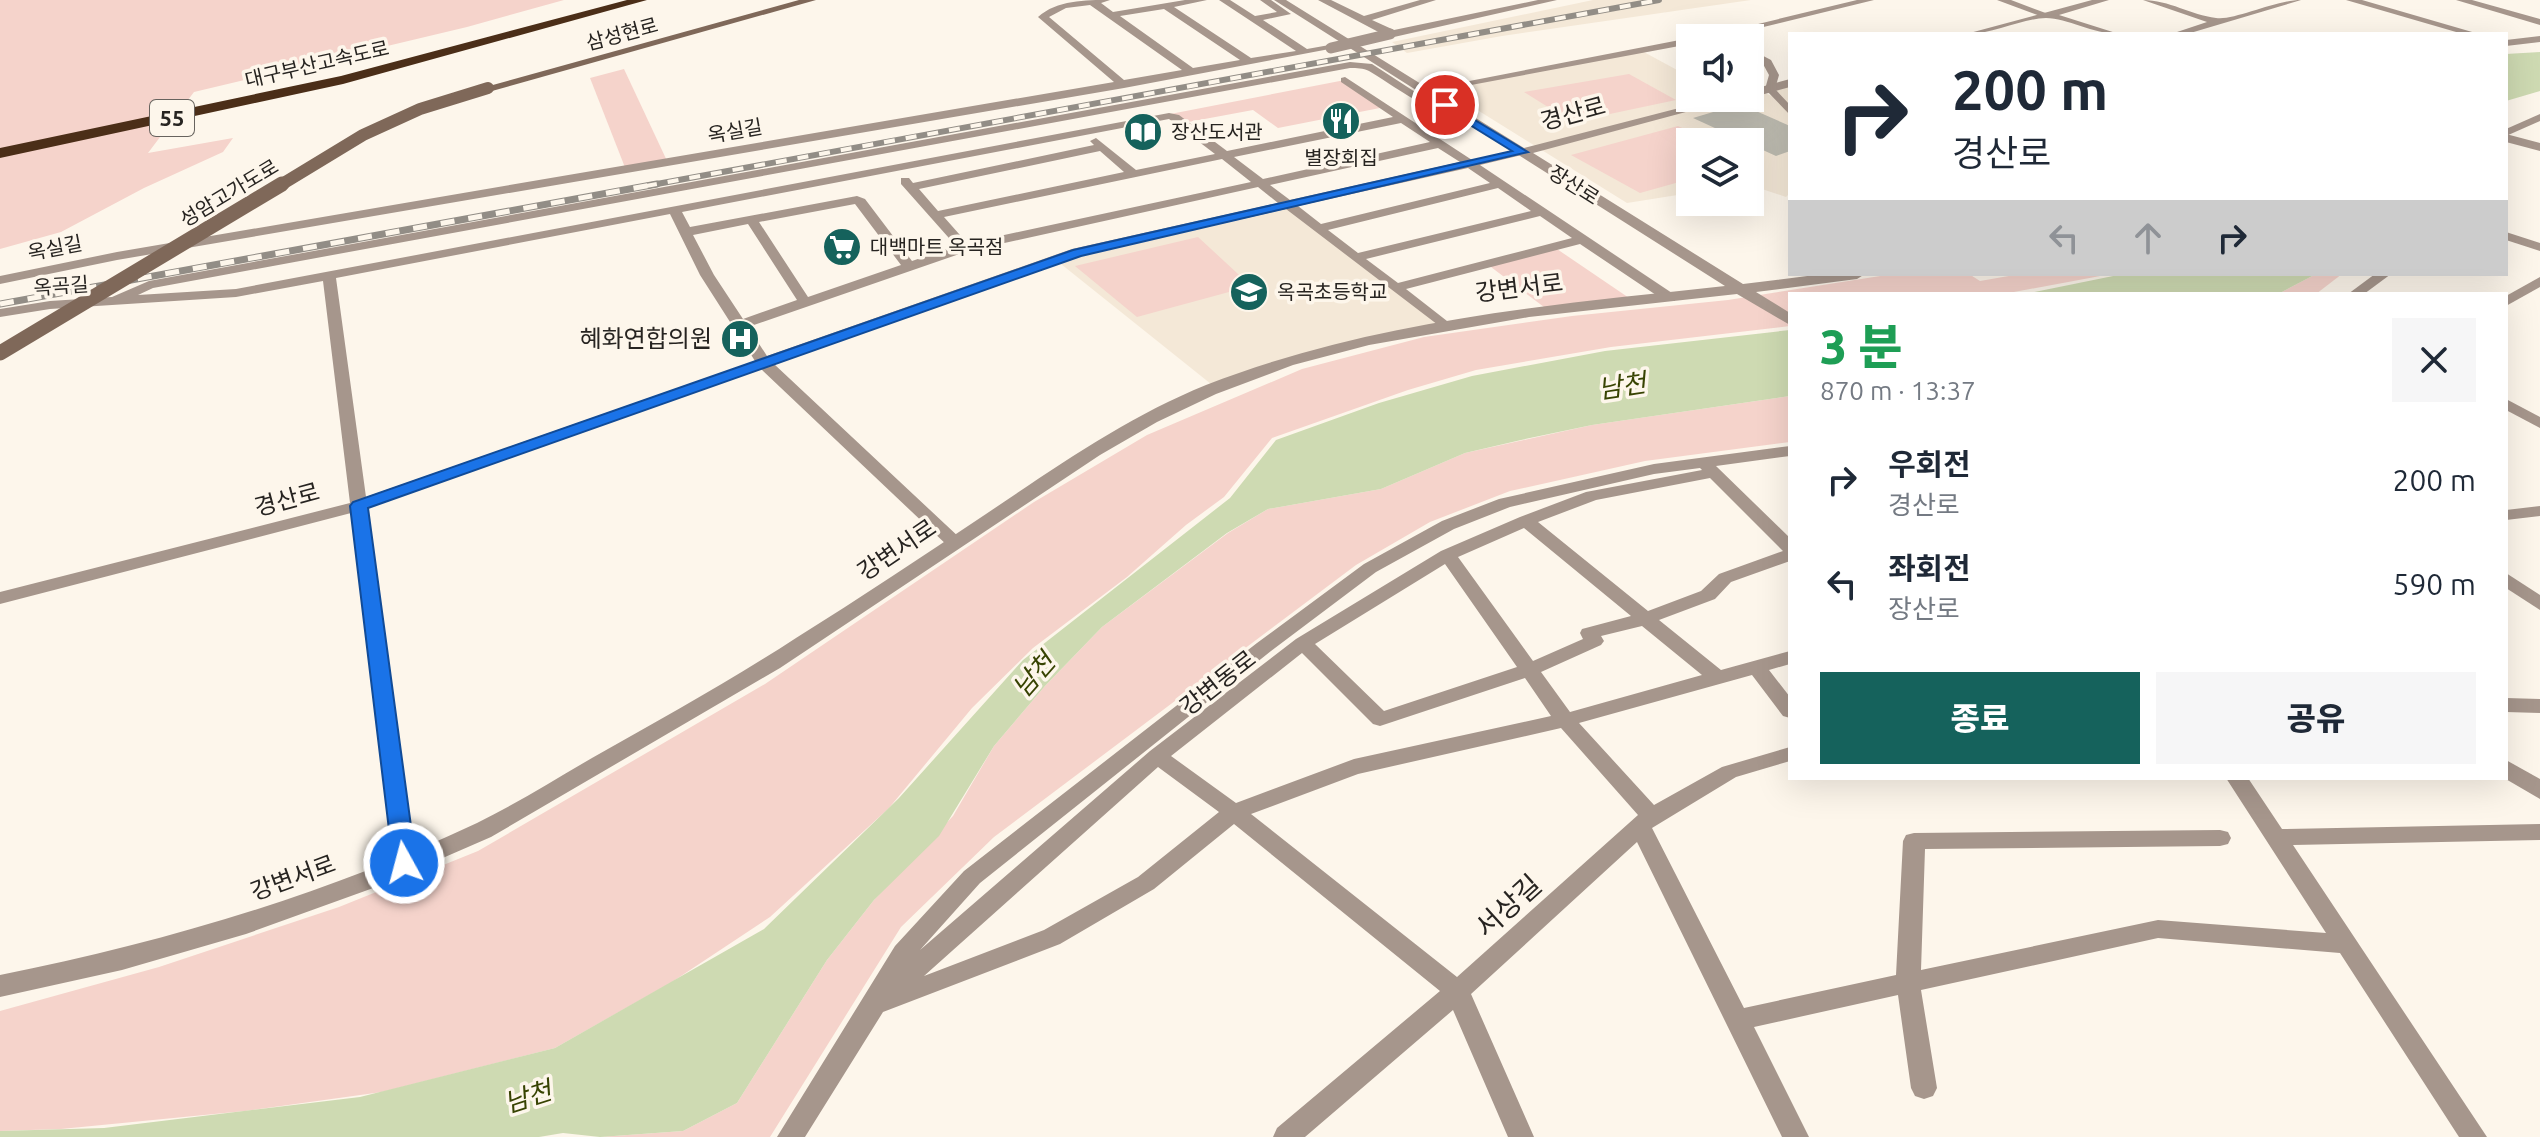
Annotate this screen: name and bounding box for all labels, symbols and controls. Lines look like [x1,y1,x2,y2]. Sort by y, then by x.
street label: 삼성현로 [583,13,660,54]
map controls [1676,24,1764,216]
button: sound [1676,24,1764,112]
street label: 대구부산고속도로 [243,36,391,91]
text: 200 m [1952,58,2108,121]
icon: right [1820,64,1924,168]
pin [1411,71,1479,139]
icon: arrive [1423,83,1467,127]
street label: 경산로 [1537,92,1608,135]
road number: 55 [150,100,194,136]
restaurant icon: 별장회집 [1320,100,1362,142]
library icon: 장산도서관 [1122,111,1164,153]
street label: 옥실길 [706,114,764,147]
place label: 장산도서관 [1171,120,1263,143]
button: layers [1676,128,1764,216]
text: 경산로 [1952,132,2051,173]
place label: 별장회집 [1304,146,1378,169]
street label: 성암고가도로 [176,154,282,231]
street label: 장산로 [1545,160,1604,209]
icon: left [2042,216,2086,260]
icon: ahead [2126,216,2170,260]
icon: right [2210,216,2254,260]
supermarket icon: 대백마트 옥곡점 [821,226,863,268]
street label: 옥실길 [26,231,84,264]
place label: 대백마트 옥곡점 [870,235,1003,258]
street label: 강변서로 [1473,269,1564,306]
school or university icon: 옥곡초등학교 [1228,271,1270,313]
street label: 옥곡길 [33,272,89,299]
place label: 옥곡초등학교 [1277,280,1387,303]
hospital icon: 혜화연합의원 [719,318,761,360]
button: close [2392,318,2476,402]
text: 3 분 [1820,319,1903,373]
place label: 혜화연합의원 [580,325,712,352]
water label: 남천 [1596,367,1651,404]
text: 870 m · 13:37 [1820,376,1976,405]
text: 우회전 [1888,447,1971,481]
icon: right [1820,458,1864,502]
text: 200 m [2392,463,2476,497]
street label: 경산로 [251,478,322,521]
text: 경산로 [1888,490,1960,519]
street label: 강변서로 [853,514,941,585]
text: 좌회전 [1888,551,1971,585]
icon: left [1820,562,1864,606]
text: 590 m [2392,567,2476,601]
text: 장산로 [1888,594,1960,623]
water label: 남천 [1007,645,1062,702]
street label: 강변동로 [1175,645,1261,720]
button: 종료 [1820,672,2140,764]
button: 공유 [2156,672,2476,764]
position arrow [362,821,446,905]
street label: 강변서로 [247,850,339,905]
street label: 서상길 [1469,868,1547,943]
water label: 남천 [501,1074,558,1118]

